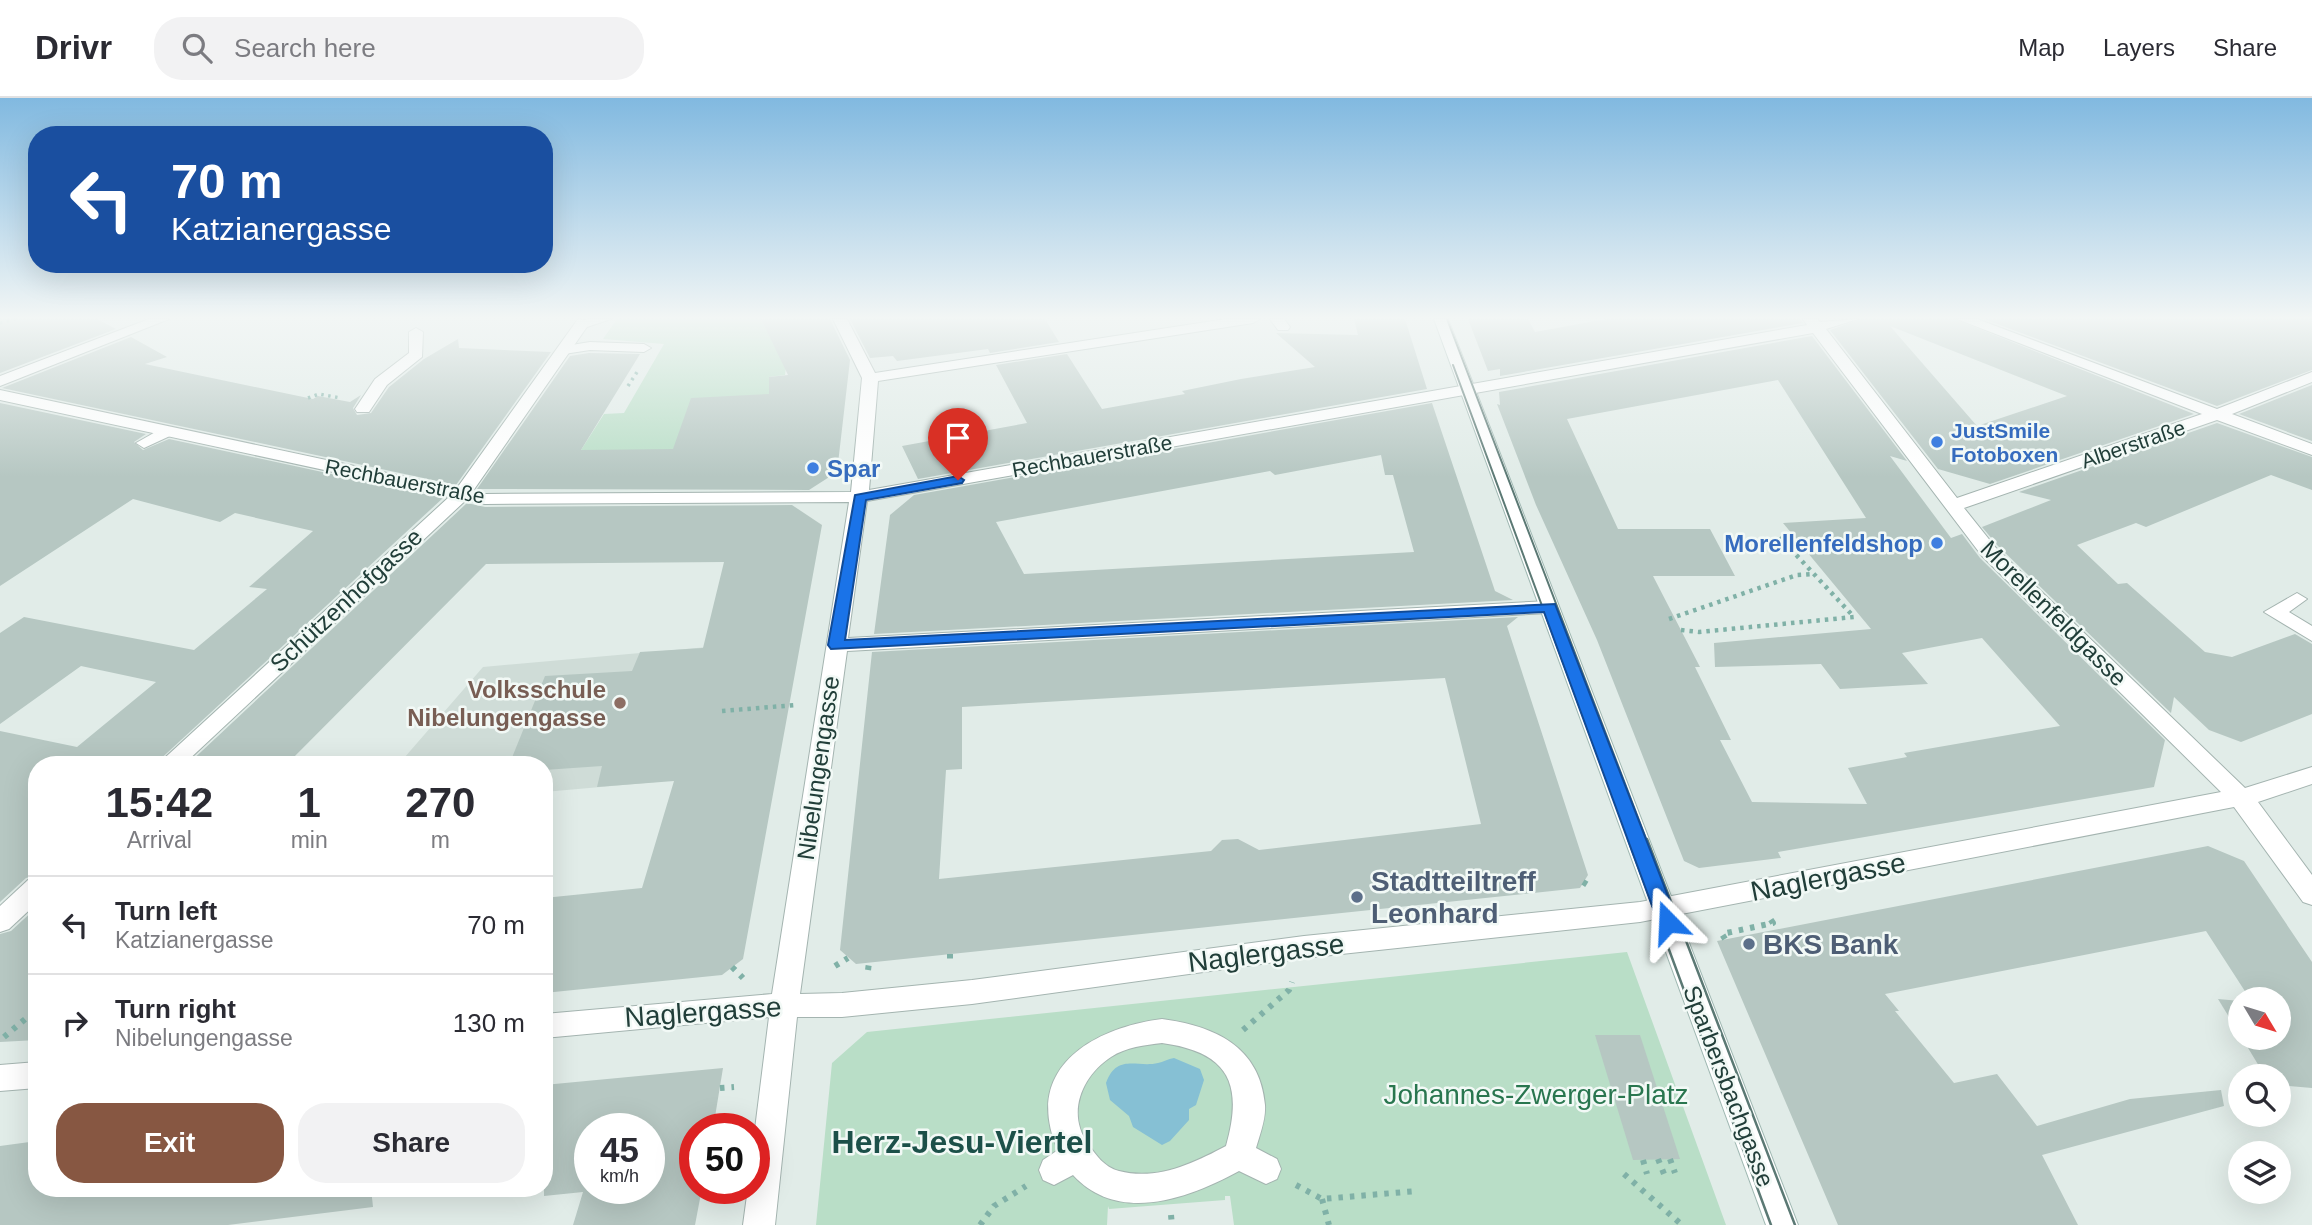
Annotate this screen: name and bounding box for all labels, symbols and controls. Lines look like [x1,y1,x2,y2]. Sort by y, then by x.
search box [154,17,644,80]
text: Drivr [35,29,112,66]
icon: search [178,29,216,67]
text: Search here [234,33,376,63]
text: Map [2018,34,2065,61]
text: Layers [2103,34,2175,61]
text: Share [2213,34,2277,61]
icon: left [56,154,147,245]
text: 70 m [171,154,283,208]
text: Katzianergasse [171,211,392,247]
pin [928,408,988,480]
street label: Alberstraße [2078,415,2188,473]
icon: arrive [939,419,977,457]
place label: JustSmile Fotoboxen [1951,419,2058,466]
street label: Rechbauerstraße [1010,431,1174,481]
marker: JustSmile Fotoboxen [1929,434,1945,450]
street label: Rechbauerstraße [323,454,487,508]
place label: Spar [827,455,880,482]
marker: Spar [805,460,821,476]
street label: Schützenhofgasse [265,523,427,677]
place label: Morellenfeldshop [1724,530,1923,557]
marker: Morellenfeldshop [1929,535,1945,551]
street label: Morellenfeldgasse [1976,535,2132,691]
street label: Nibelungengasse [792,674,844,862]
place label: Volksschule Nibelungengasse [407,676,606,731]
marker: Volksschule Nibelungengasse [612,695,628,711]
text: 15:42 [106,779,213,826]
text: 1 [297,779,321,826]
text: 270 [405,779,475,826]
text: Arrival [127,827,192,853]
text: min [291,827,328,853]
text: m [431,827,450,853]
street label: Naglergasse [1748,847,1908,907]
place label: Stadtteiltreff Leonhard [1371,866,1537,929]
position arrow [1631,885,1705,959]
marker: Stadtteiltreff Leonhard [1349,889,1365,905]
text: Turn left [115,896,217,926]
icon: left [56,906,94,944]
text: 70 m [467,910,525,940]
text: Katzianergasse [115,927,274,953]
street label: Naglergasse [1186,928,1346,978]
place label: BKS Bank [1763,929,1899,960]
marker: BKS Bank [1741,936,1757,952]
street label: Sparbersbachgasse [1678,982,1780,1190]
north arrow [2228,987,2291,1050]
map controls [2228,987,2291,1204]
street label: Naglergasse [624,991,782,1033]
text: Turn right [115,994,236,1024]
icon: right [56,1004,94,1042]
text: 130 m [453,1008,525,1038]
text: Nibelungengasse [115,1025,293,1051]
button: search [2228,1064,2291,1127]
park label: Johannes-Zwerger-Platz [1383,1079,1689,1110]
button: Exit [56,1103,284,1183]
button: Share [298,1103,525,1183]
speed limit sign: 50 [679,1113,770,1204]
district label: Herz-Jesu-Viertel [832,1124,1092,1160]
text: 45 [600,1130,639,1169]
button: layers [2228,1141,2291,1204]
text: km/h [600,1166,639,1186]

